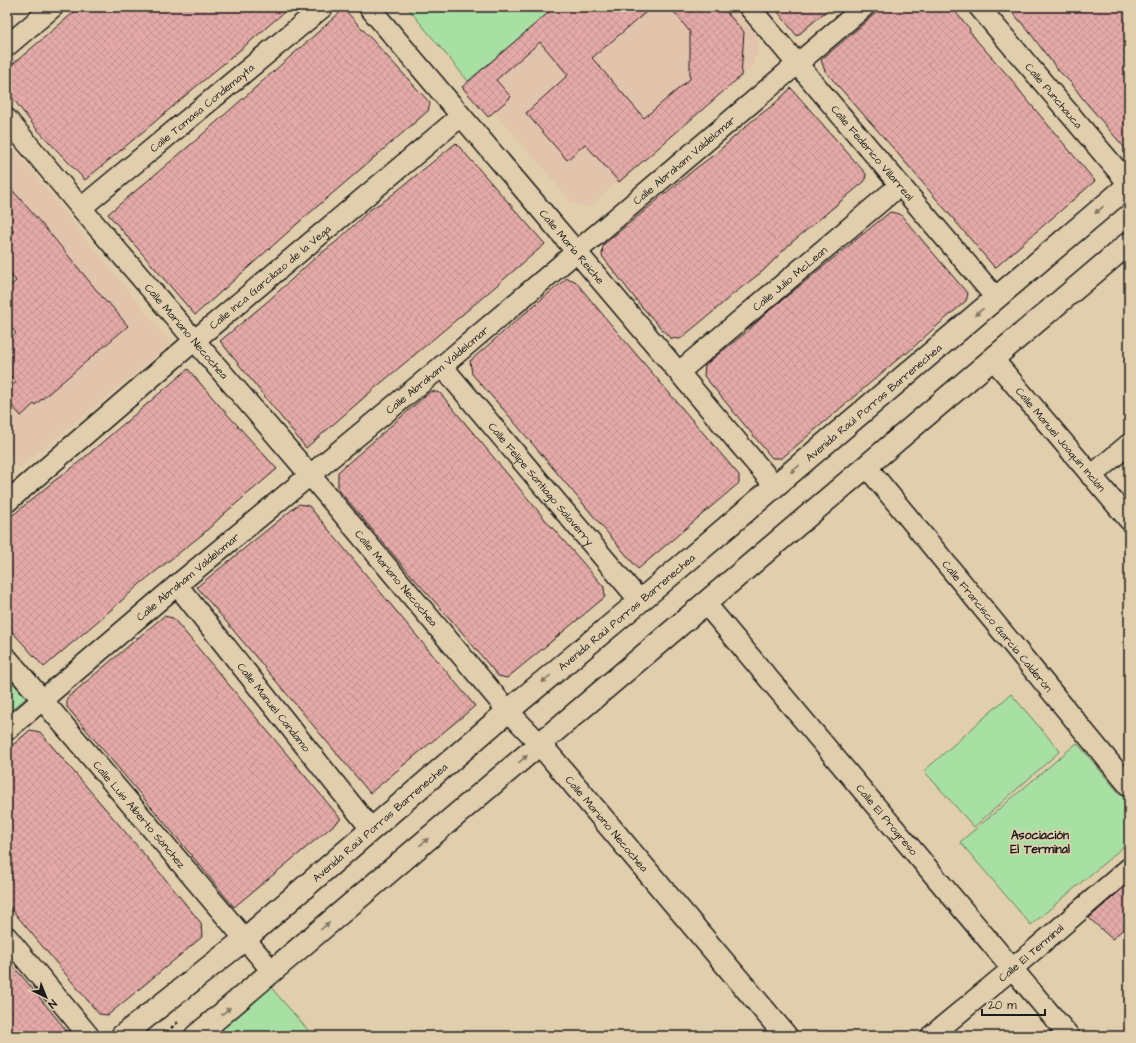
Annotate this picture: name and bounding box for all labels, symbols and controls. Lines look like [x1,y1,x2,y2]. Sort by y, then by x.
street label: Calle Tomasa Condemayta [146,60,257,155]
street label: Calle Punchauca [1022,60,1086,132]
street label: Calle Federico Villarreal [828,102,918,204]
street label: Calle Abraham Valdelomar [630,112,738,208]
one-way arrow [1094,205,1105,214]
street label: Calle María Reiche [536,206,608,287]
street label: Calle Inca Garcilazo de la Vega [206,221,334,333]
street label: Calle Julio McLean [749,242,831,314]
street label: Calle Mariano Necochea [141,280,232,382]
one-way arrow [974,308,984,317]
street label: Calle Abraham Valdelomar [382,322,492,417]
street label: Avenida Raúl Porras Barrenechea [802,340,945,465]
street label: Calle Manuel Joaquín Inclán [1012,384,1110,495]
street label: Calle Felipe Santiago Salaverry [485,419,597,549]
one-way arrow [790,465,800,474]
street label: Calle Mariano Necochea [352,527,441,630]
street label: Calle Abraham Valdelomar [133,529,242,624]
street label: Avenida Raúl Porras Barrenechea [555,550,698,674]
street label: Calle Francisco García Calderón [939,557,1056,695]
street label: Calle Manuel Candamo [234,659,315,755]
one-way arrow [540,675,551,684]
one-way arrow [518,754,528,763]
street label: Calle Luis Alberto Sánchez [90,758,190,872]
street label: Avenida Raúl Porras Barrenechea [309,759,451,885]
street label: Calle Mariano Necochea [562,772,652,875]
street label: Calle El Progreso [853,781,922,859]
district label: Asociación El Terminal [1010,827,1070,858]
one-way arrow [418,838,429,847]
street label: Calle El Terminal [995,920,1067,985]
one-way arrow [319,922,330,931]
north arrow [26,977,66,1017]
scale bar [982,991,1045,1017]
text: N [45,996,60,1012]
text: 20 m [988,997,1017,1014]
one-way arrow [220,1006,231,1015]

